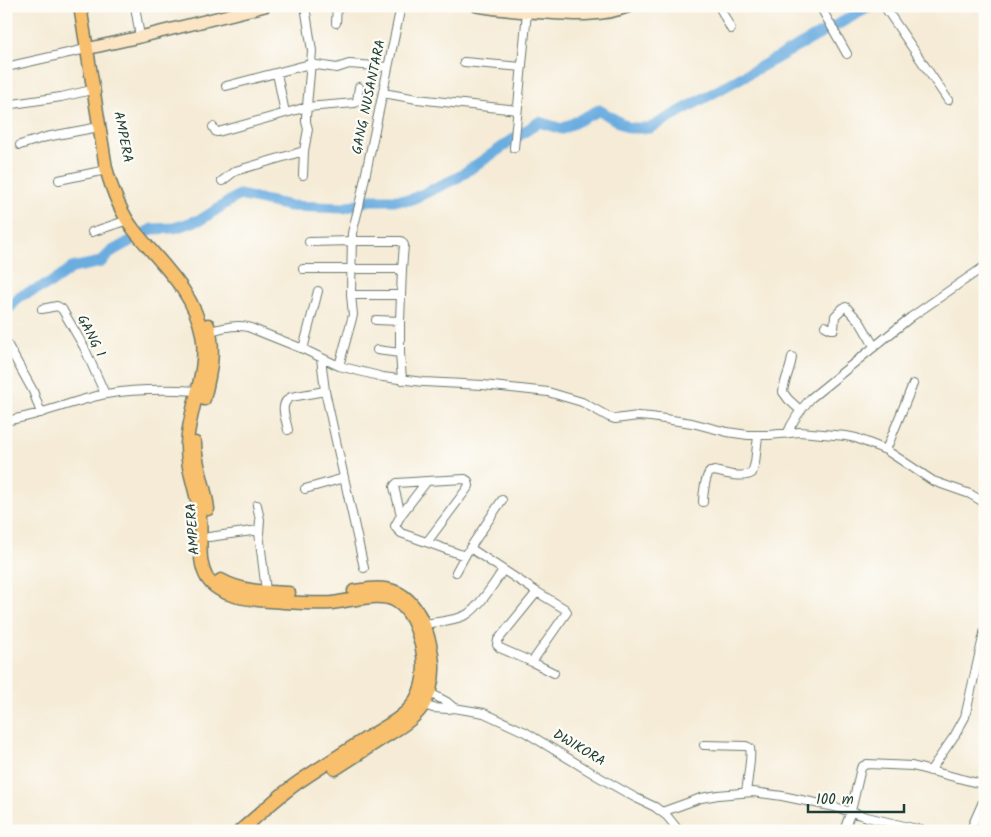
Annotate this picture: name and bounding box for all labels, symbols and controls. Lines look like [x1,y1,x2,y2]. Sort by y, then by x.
street label: GANG NUSANTARA [346,38,392,156]
street label: AMPERA [107,109,139,165]
street label: GANG 1 [71,311,111,361]
street label: AMPERA [180,502,206,556]
street label: DWIKORA [549,724,609,772]
scale bar [808,782,905,814]
text: 100 m [816,788,854,812]

